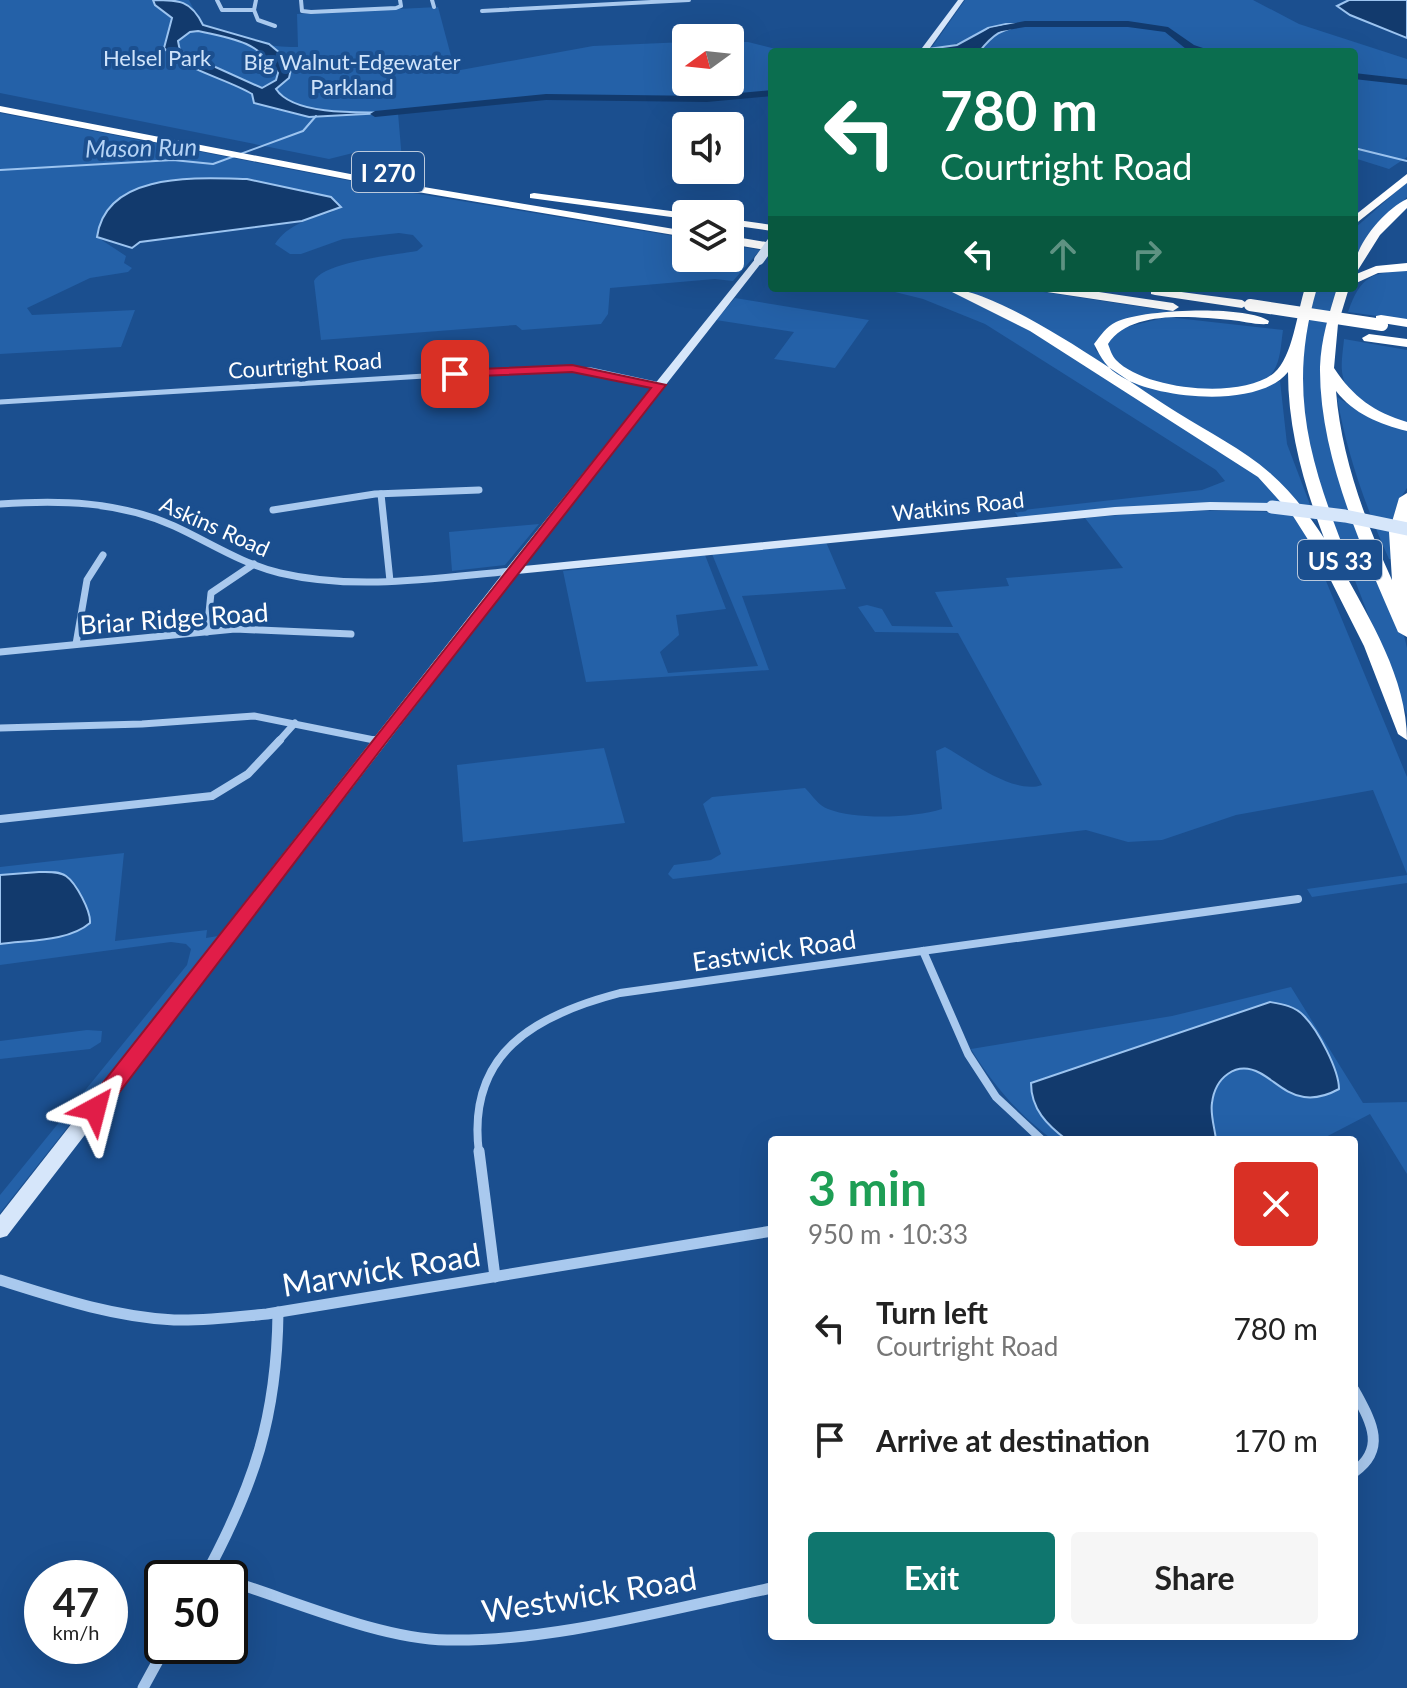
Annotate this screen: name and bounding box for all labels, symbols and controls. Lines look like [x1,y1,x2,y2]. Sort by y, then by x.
north arrow [672,24,744,96]
map controls [672,24,744,272]
park label: Helsel Park [103,44,212,71]
park label: Big Walnut-Edgewater Parkland [243,48,461,100]
text: 780 m [940,76,1098,143]
icon: left [808,80,912,184]
button: sound [672,112,744,184]
water label: Mason Run [85,132,197,162]
text: Courtright Road [940,144,1192,188]
road number: I 270 [352,152,424,192]
button: layers [672,200,744,272]
icon: left [957,232,1001,276]
icon: ahead [1041,232,1085,276]
icon: right [1125,232,1169,276]
pin [421,340,489,408]
street label: Courtright Road [227,346,383,384]
icon: arrive [433,352,477,396]
street label: Watkins Road [890,486,1026,526]
street label: Askins Road [156,490,274,562]
road number: US 33 [1298,540,1382,580]
street label: Briar Ridge Road [79,595,269,641]
street label: Eastwick Road [690,923,858,977]
position arrow [53,1067,137,1151]
text: 3 min [808,1159,927,1216]
button: close [1234,1162,1318,1246]
text: 950 m · 10:33 [808,1218,968,1250]
street label: Marwick Road [279,1234,483,1304]
text: Turn left [876,1294,988,1330]
icon: left [808,1306,852,1350]
text: 780 m [1233,1310,1318,1346]
text: Courtright Road [876,1330,1058,1362]
icon: arrive [808,1418,852,1462]
text: Arrive at destination [876,1422,1150,1458]
text: 170 m [1233,1422,1318,1458]
button: Exit [808,1532,1055,1624]
button: Share [1071,1532,1318,1624]
street label: Westwick Road [479,1558,699,1630]
speed limit sign: 50 [144,1560,248,1664]
text: 47 [53,1578,99,1626]
text: km/h [53,1620,99,1644]

